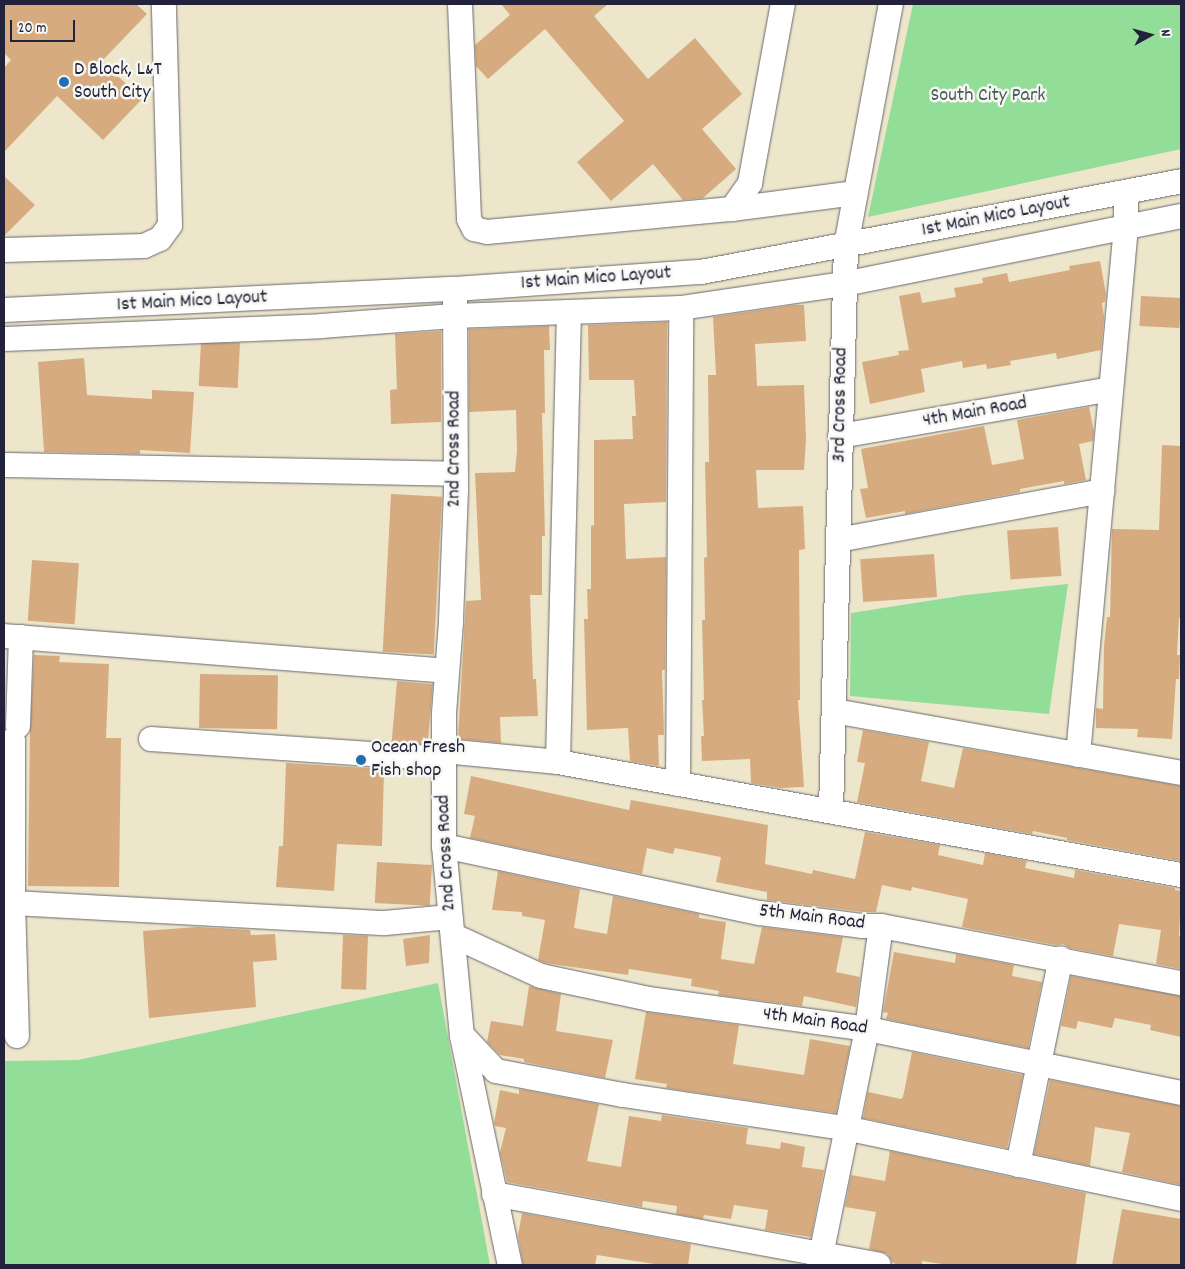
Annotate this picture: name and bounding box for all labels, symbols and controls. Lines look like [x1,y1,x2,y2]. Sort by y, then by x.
scale bar [12,10,78,42]
north arrow [1125,10,1175,60]
text: 20 m [18,18,46,40]
text: N [1155,29,1175,38]
place label: D Block, L&T South City [74,58,162,105]
marker: D Block, L&T South City [58,76,70,88]
park label: South City Park [930,84,1046,108]
street label: 1st Main Mico Layout [920,191,1072,243]
street label: 1st Main Mico Layout [520,262,672,296]
street label: 1st Main Mico Layout [116,286,268,318]
street label: 3rd Cross Road [828,347,854,463]
street label: 2nd Cross Road [443,391,467,507]
street label: 4th Main Road [921,392,1029,434]
place label: Ocean Fresh Fish shop [371,736,465,783]
marker: Ocean Fresh Fish shop [355,754,367,766]
street label: 2nd Cross Road [432,794,462,912]
street label: 5th Main Road [758,900,866,936]
street label: 4th Main Road [761,1003,869,1041]

